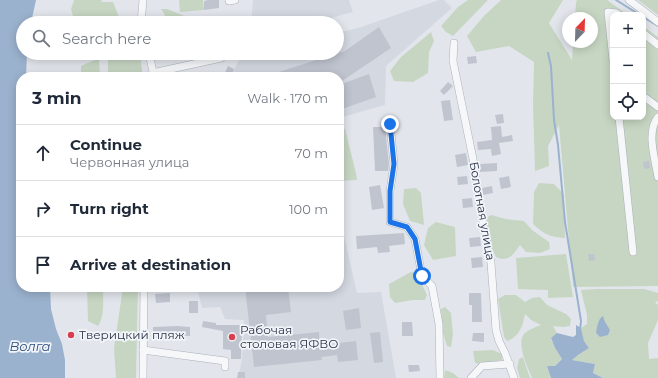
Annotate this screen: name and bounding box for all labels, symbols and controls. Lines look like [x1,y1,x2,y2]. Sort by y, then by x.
north arrow [562,12,598,48]
map controls [610,12,646,120]
button: + [610,12,646,48]
search box [16,16,344,60]
icon: search [30,27,52,49]
text: Search here [62,29,151,48]
button: − [610,48,646,84]
button: locate [610,84,646,120]
text: 3 min [32,88,82,108]
text: Walk · 170 m [247,90,328,106]
route end [381,115,399,133]
text: Continue [70,135,142,154]
icon: ahead [32,142,54,164]
text: 70 m [295,145,328,161]
text: Червонная улица [70,154,189,170]
street label: Болотная улица [466,160,499,261]
icon: right [32,198,54,220]
text: Turn right [70,199,149,218]
text: 100 m [289,201,328,217]
icon: arrive [32,254,54,276]
text: Arrive at destination [70,255,231,274]
route start [413,267,431,285]
place label: Рабочая столовая ЯФВО [240,322,339,351]
place label: Тверицкий пляж [79,327,185,342]
marker: Тверицкий пляж [66,330,76,340]
marker: Рабочая столовая ЯФВО [227,332,237,342]
water label: Волга [9,338,51,354]

